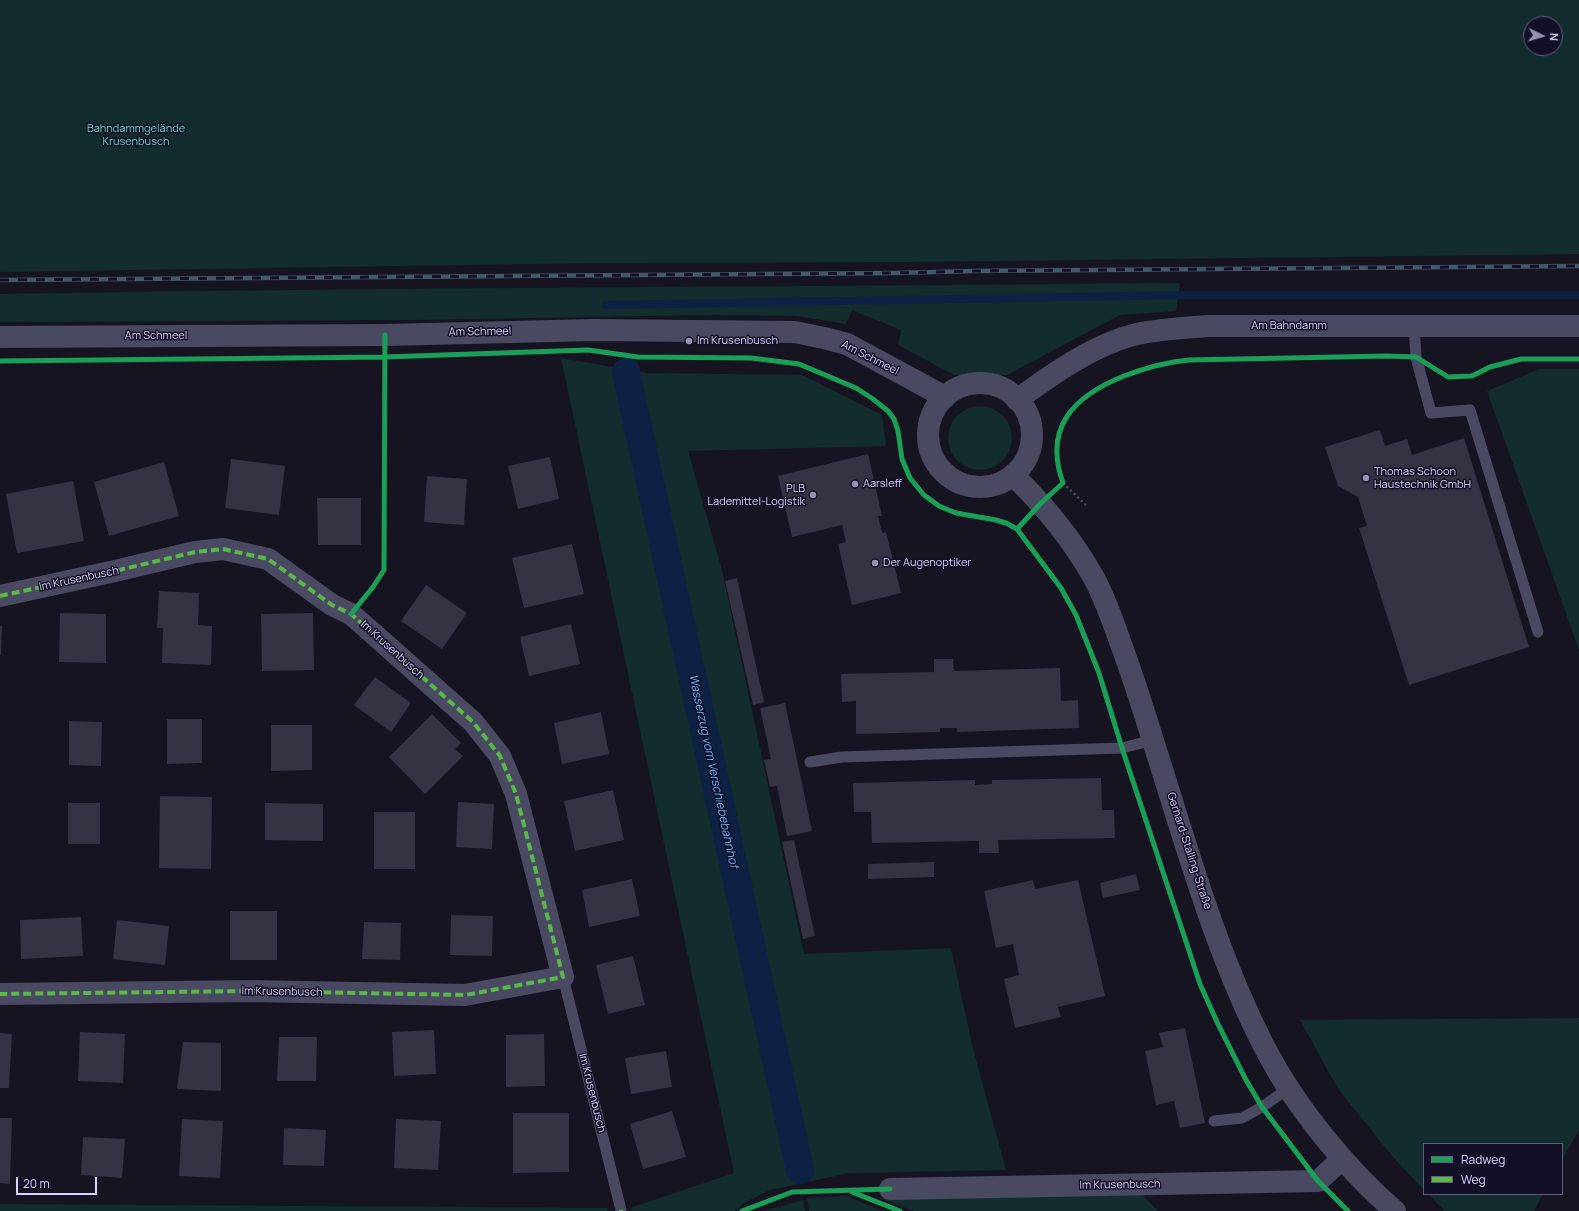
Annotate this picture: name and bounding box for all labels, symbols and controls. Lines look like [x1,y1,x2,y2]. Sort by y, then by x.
north arrow [1523,16,1563,56]
text: N [1547,32,1562,42]
park label: Bahndammgelände Krusenbusch [87,122,185,148]
street label: Am Bahndamm [1251,319,1327,333]
street label: Am Schmeel [449,325,511,339]
street label: Am Schmeel [125,329,187,343]
place label: Im Krusenbusch [697,334,778,348]
marker: Im Krusenbusch [684,336,694,346]
street label: Am Schmeel [839,338,901,378]
place label: Thomas Schoon Haustechnik GmbH [1374,465,1471,491]
marker: Thomas Schoon Haustechnik GmbH [1361,473,1371,483]
place label: Aarsleff [863,477,902,491]
marker: Aarsleff [850,479,860,489]
place label: PLB Lademittel-Logistik [707,482,805,508]
marker: PLB Lademittel-Logistik [808,490,818,500]
place label: Der Augenoptiker [883,556,971,570]
marker: Der Augenoptiker [870,558,880,568]
street label: Im Krusenbusch [38,564,120,594]
street label: Im Krusenbusch [357,618,427,682]
water label: Wasserzug vom Verschiebebahnhof [685,673,741,869]
street label: Gerhard-Stalling-Straße [1164,791,1214,911]
street label: Im Krusenbusch [241,985,323,999]
street label: Im Krusenbusch [576,1052,608,1134]
legend [1423,1143,1563,1195]
text: Radweg [1461,1151,1505,1168]
scale bar [18,1169,99,1195]
text: Weg [1461,1171,1486,1188]
text: 20 m [23,1175,50,1192]
street label: Im Krusenbusch [1079,1178,1161,1192]

